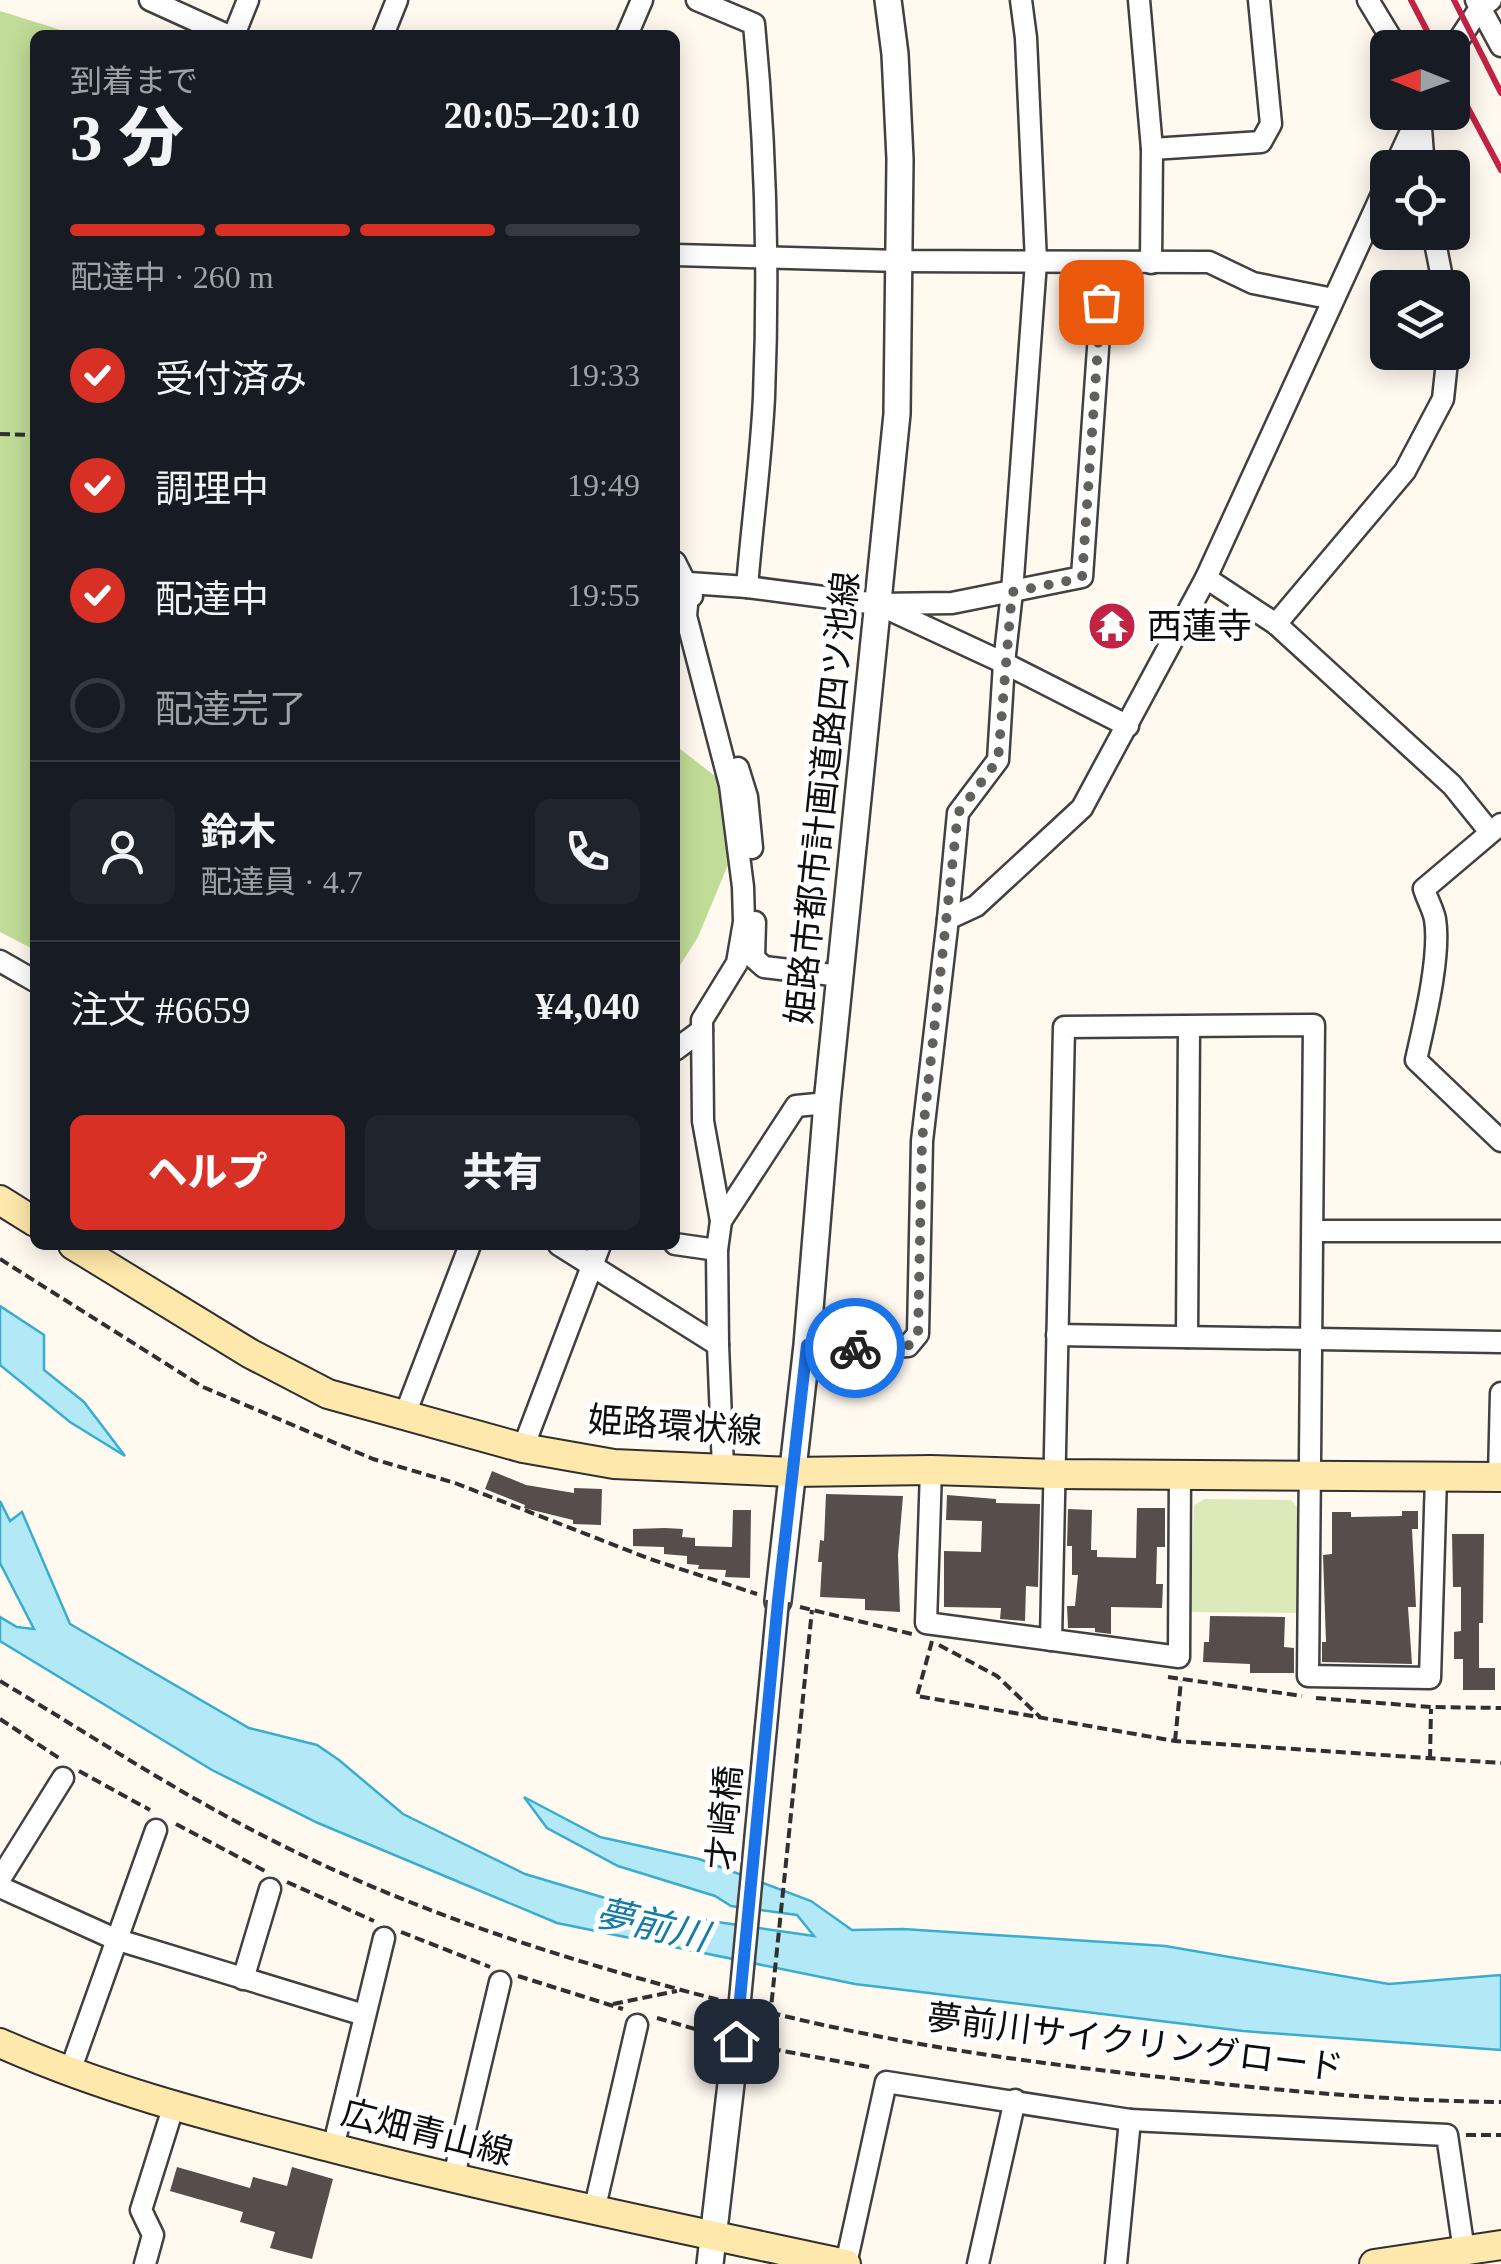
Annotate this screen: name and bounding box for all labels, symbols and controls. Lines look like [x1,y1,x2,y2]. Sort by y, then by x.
north arrow [1370,30,1470,130]
map controls [1370,30,1470,370]
text: 到着まで [70,63,198,99]
text: 20:05–20:10 [444,94,640,136]
text: 3 分 [70,102,184,174]
button: locate [1370,150,1470,250]
text: 配達中 · 260 m [70,259,274,295]
pin [1059,260,1144,345]
button: layers [1370,270,1470,370]
icon: bag [1074,275,1129,330]
icon: check [70,348,125,403]
text: 19:33 [567,357,640,393]
text: 受付済み [155,358,307,400]
icon: check [70,458,125,513]
text: 19:49 [567,467,640,503]
text: 調理中 [155,468,269,510]
icon: check [70,568,125,623]
street label: 姫路市都市計画道路四ツ池線 [780,570,866,1026]
text: 19:55 [567,577,640,613]
text: 配達中 [155,578,269,620]
temple icon: 西蓮寺 [1086,600,1138,652]
place label: 西蓮寺 [1147,607,1252,646]
text: 配達完了 [155,688,307,730]
button: person [70,799,175,904]
button: phone [535,799,640,904]
text: 鈴木 [200,811,276,853]
text: 配達員 · 4.7 [200,864,363,900]
text: ¥4,040 [536,985,640,1027]
text: 注文 #6659 [70,989,251,1031]
button: ヘルプ [70,1115,345,1230]
button: 共有 [365,1115,640,1230]
courier [805,1298,905,1398]
icon: bike [828,1321,883,1376]
street label: 姫路環状線 [586,1400,764,1452]
street label: 才崎橋 [701,1764,749,1872]
water label: 夢前川 [592,1892,716,1959]
street label: 夢前川サイクリングロード [925,1998,1345,2088]
pin [694,1999,779,2084]
icon: home [709,2014,764,2069]
street label: 広畑青山線 [337,2093,517,2173]

